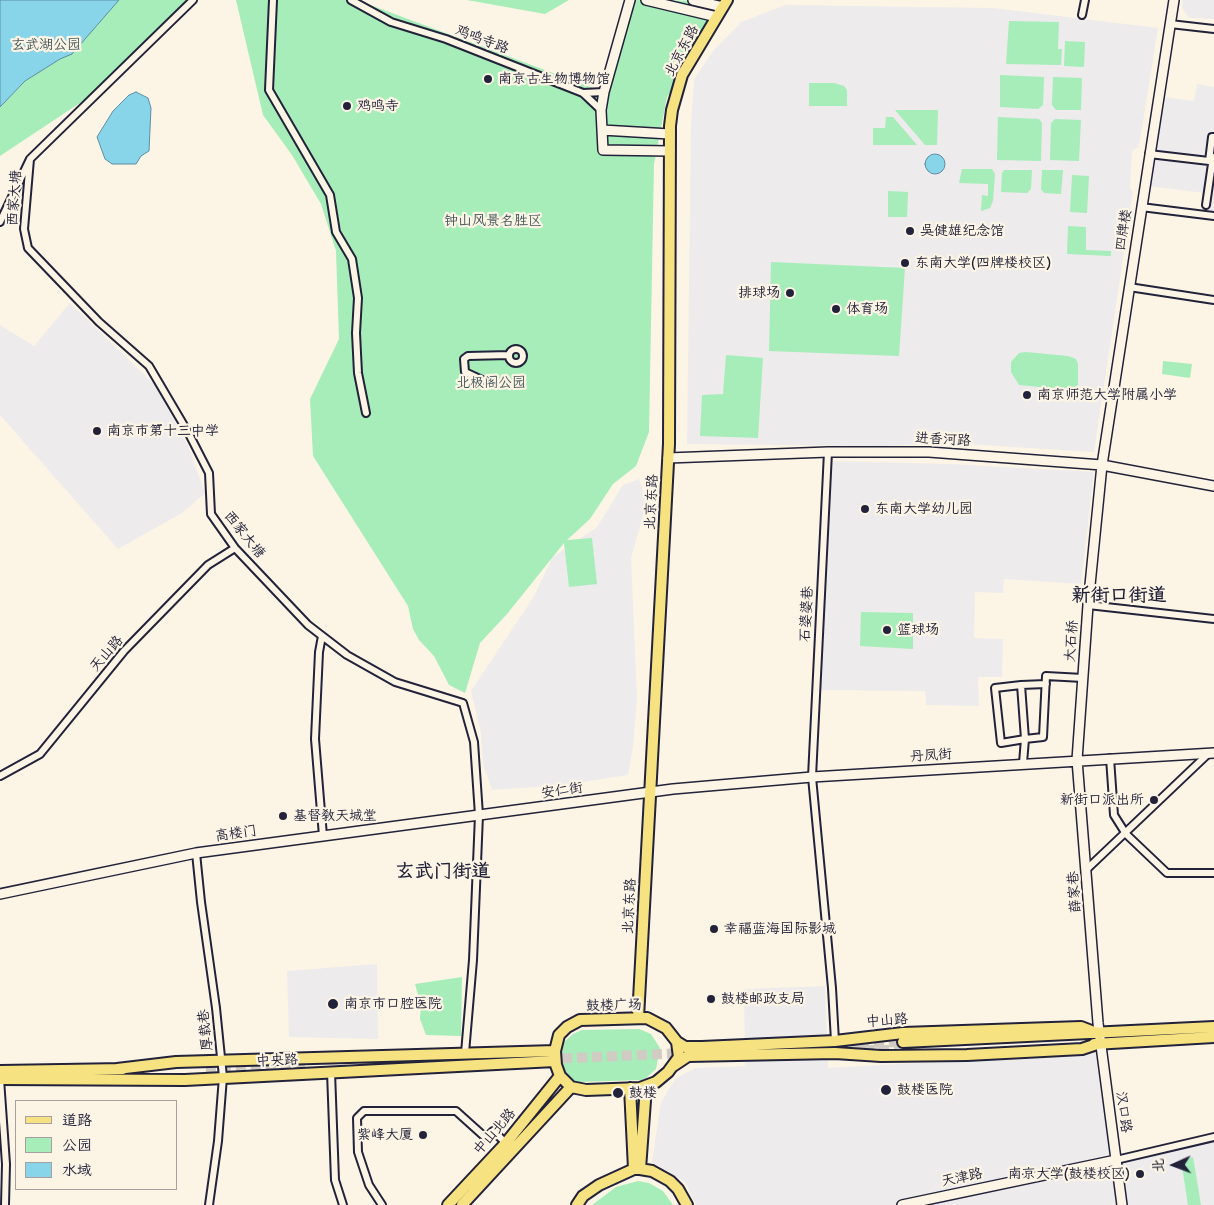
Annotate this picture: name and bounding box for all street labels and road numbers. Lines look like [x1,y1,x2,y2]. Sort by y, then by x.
street label: 鸡鸣寺路 [453,22,511,58]
street label: 北京东路 [661,22,703,80]
street label: 西家大塘 [5,169,25,227]
street label: 四牌楼 [1112,208,1136,252]
street label: 进香河路 [915,430,971,450]
street label: 北京东路 [642,474,662,530]
street label: 西家大塘 [220,508,268,562]
street label: 石婆婆巷 [797,586,817,642]
street label: 大石桥 [1062,619,1082,663]
street label: 天山路 [87,633,127,675]
street label: 丹凤街 [909,746,953,766]
street label: 安仁街 [540,780,584,802]
street label: 高楼门 [214,823,258,845]
street label: 薛家巷 [1065,870,1085,914]
street label: 北京东路 [620,878,640,934]
street label: 鼓楼广场 [586,997,642,1015]
street label: 厚载巷 [195,1008,217,1052]
street label: 中山路 [865,1011,909,1031]
street label: 中央路 [256,1052,298,1070]
street label: 汉口路 [1112,1090,1134,1134]
street label: 中山北路 [470,1105,520,1159]
street label: 天津路 [940,1165,984,1191]

